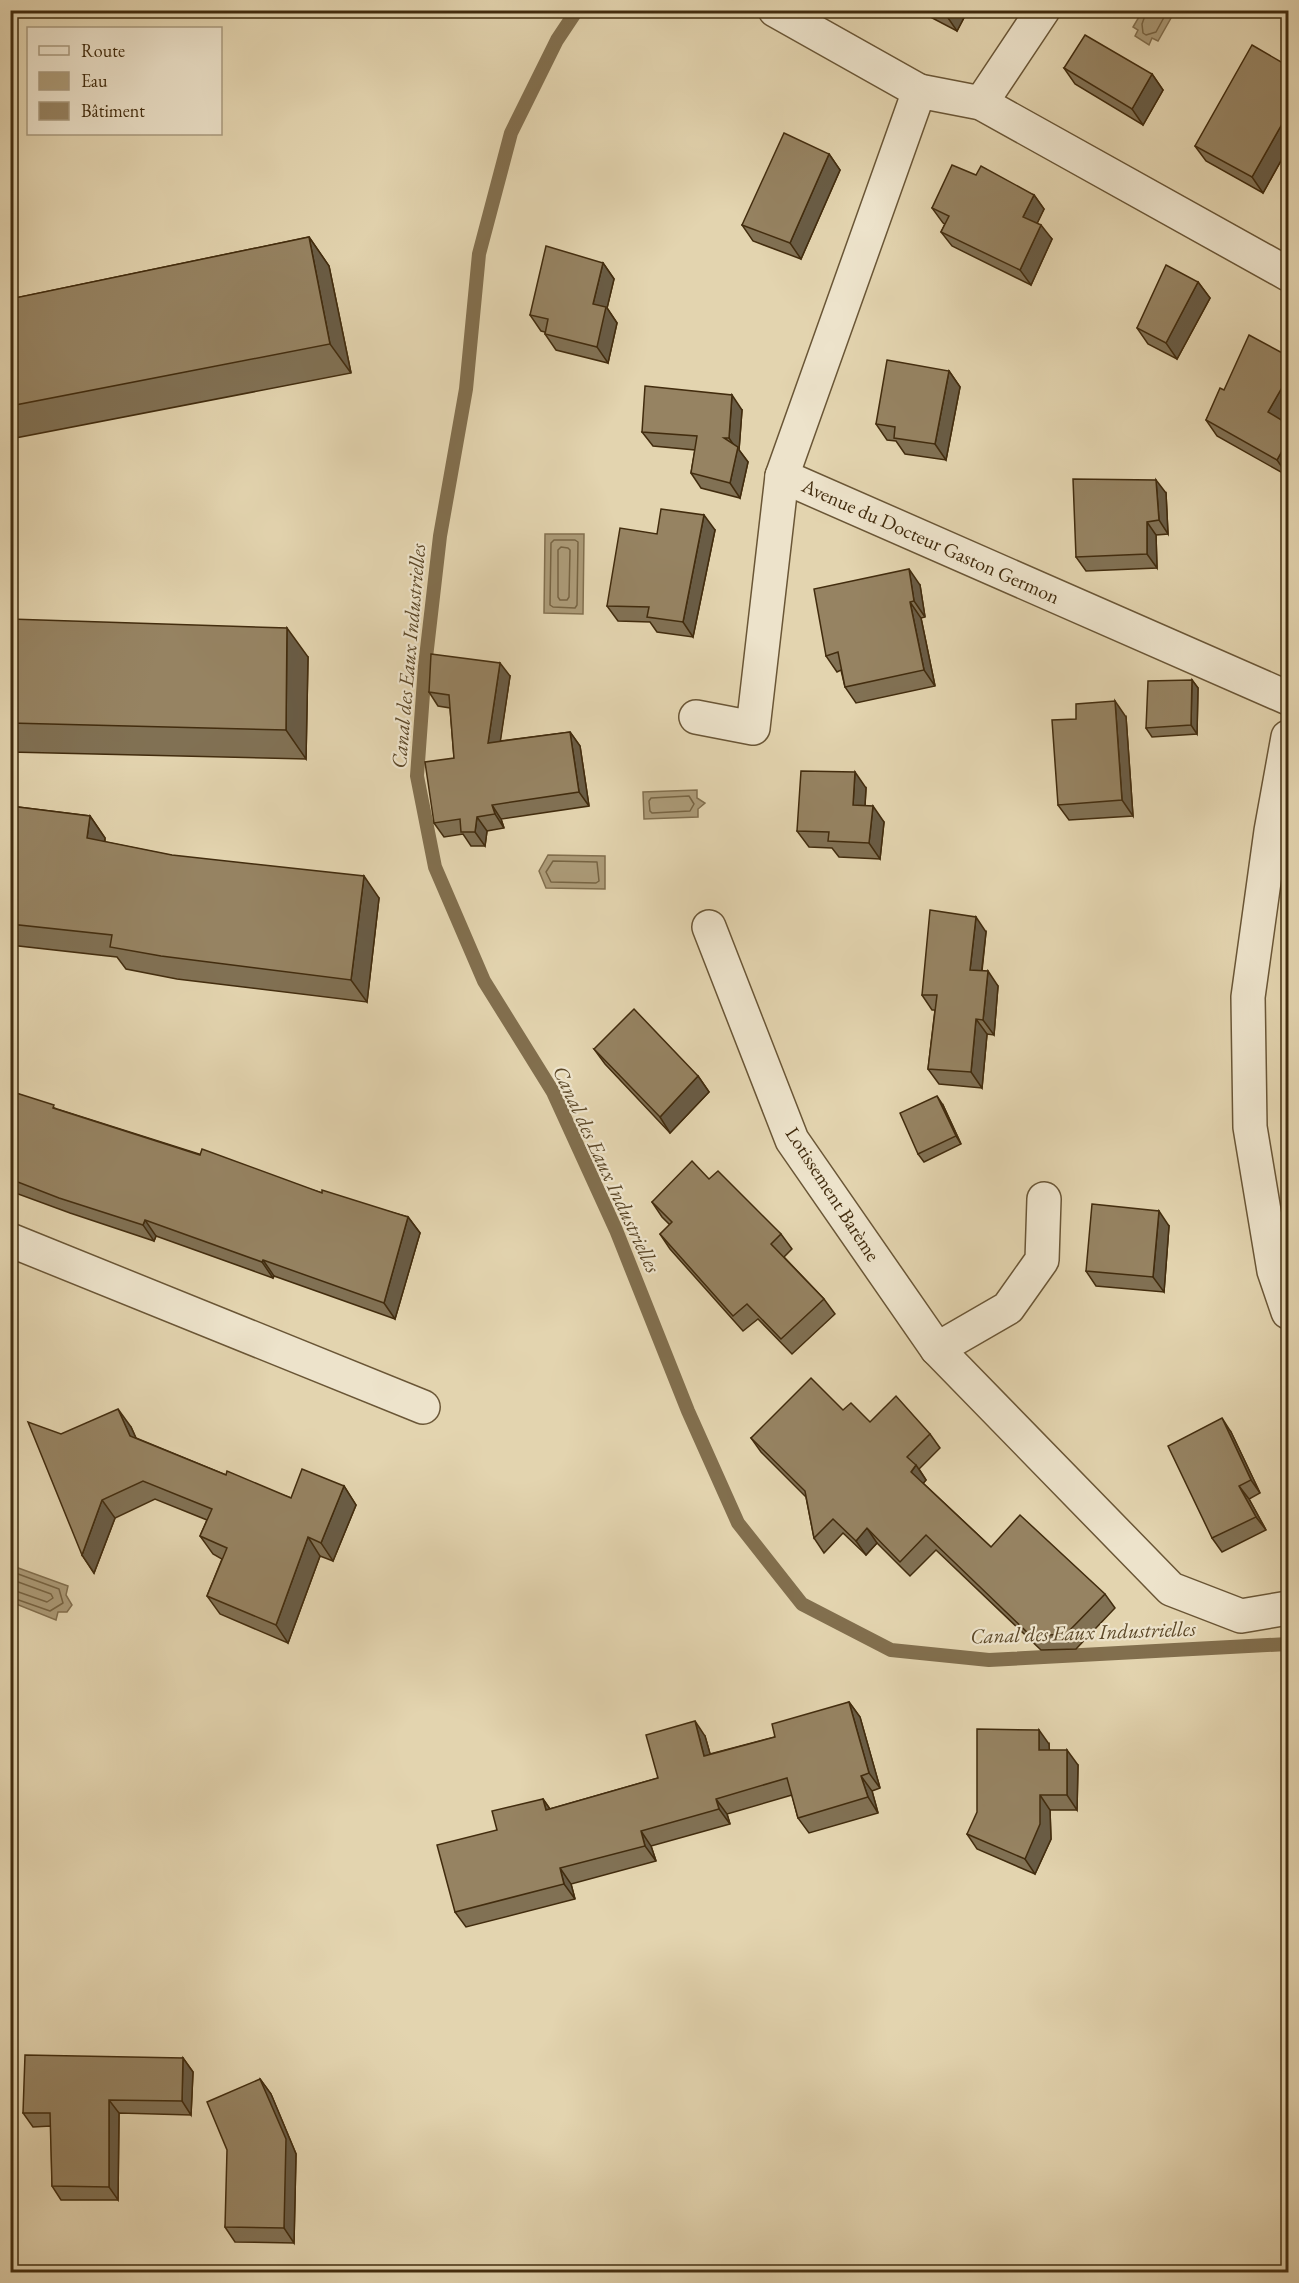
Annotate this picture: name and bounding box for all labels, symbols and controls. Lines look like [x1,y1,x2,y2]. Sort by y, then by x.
legend [27,27,222,135]
text: Route [81,39,125,62]
text: Eau [81,69,108,92]
text: Bâtiment [81,99,145,122]
street label: Avenue du Docteur Gaston Germon [797,472,1064,610]
water label: Canal des Eaux Industrielles [385,542,431,770]
water label: Canal des Eaux Industrielles [547,1061,667,1277]
street label: Lotissement Barème [780,1122,886,1266]
water label: Canal des Eaux Industrielles [970,1615,1196,1649]

